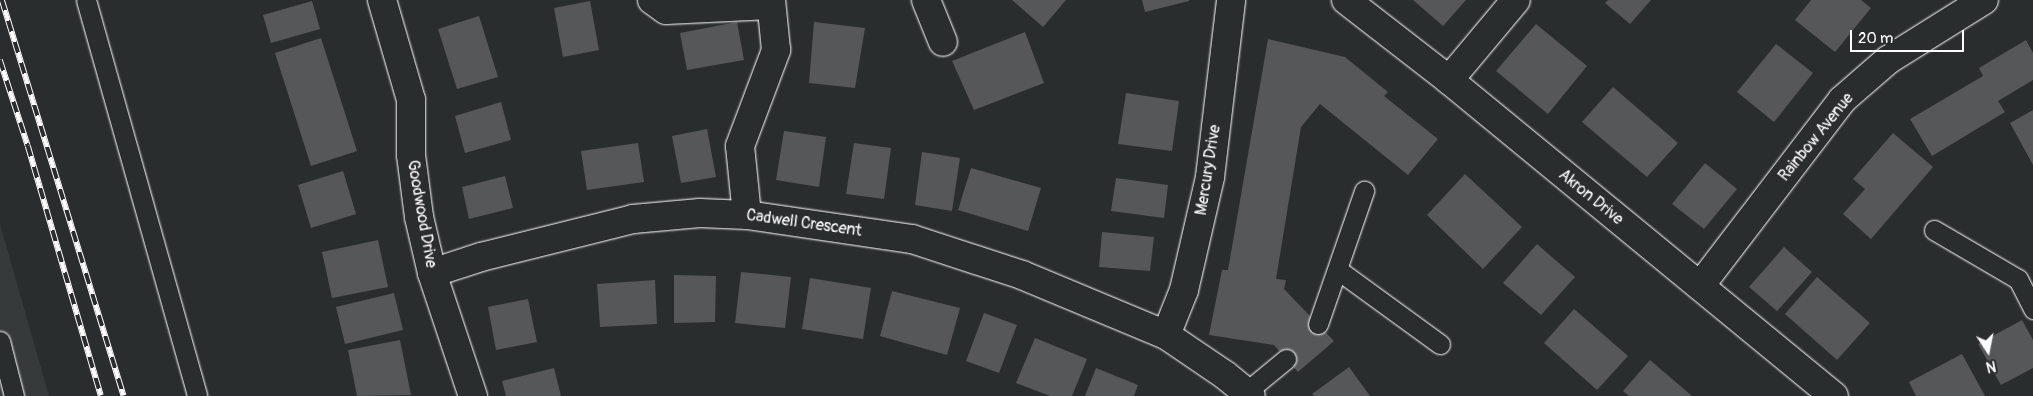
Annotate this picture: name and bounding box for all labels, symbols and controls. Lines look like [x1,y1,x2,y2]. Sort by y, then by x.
scale bar [1853,20,1967,52]
text: 20 m [1858,29,1893,48]
street label: Rainbow Avenue [1774,89,1858,185]
street label: Mercury Drive [1191,123,1225,217]
street label: Goodwood Drive [403,159,441,269]
street label: Akron Drive [1555,165,1627,229]
street label: Cadwell Crescent [745,205,863,241]
north arrow [1963,326,2013,376]
text: N [1985,357,1997,375]

